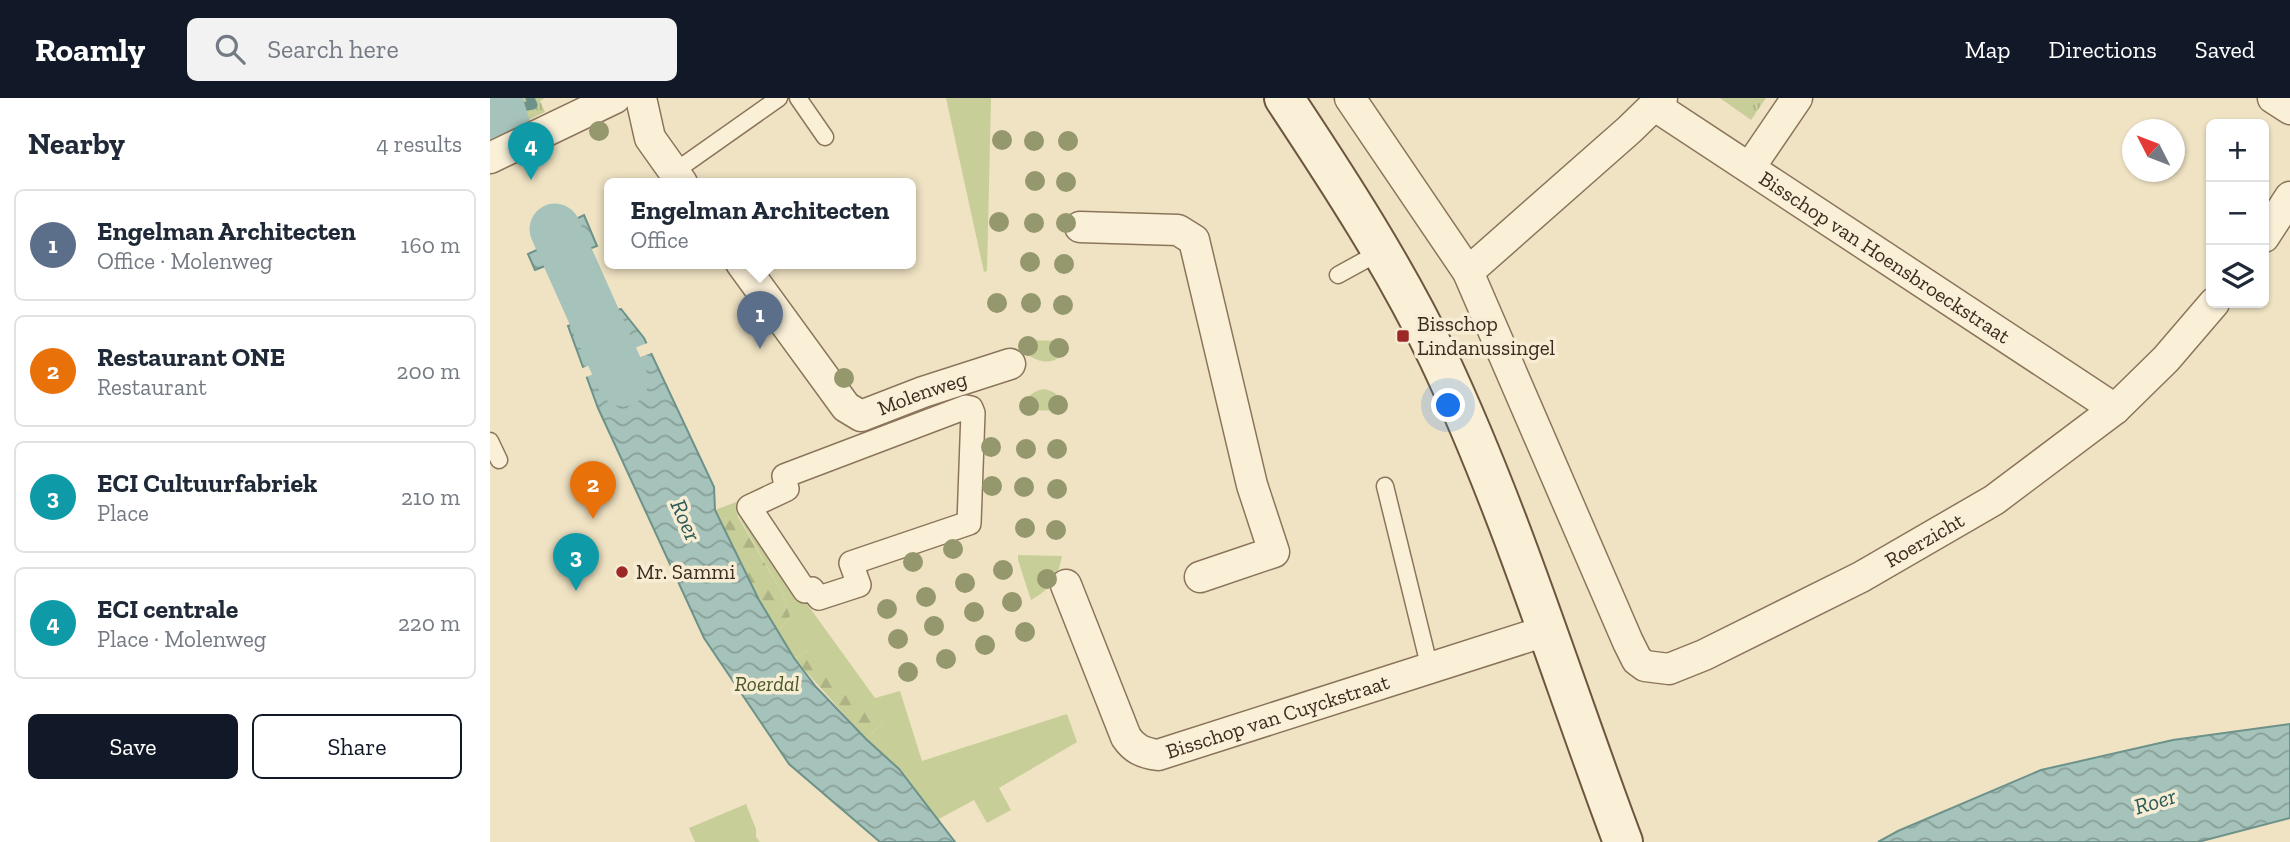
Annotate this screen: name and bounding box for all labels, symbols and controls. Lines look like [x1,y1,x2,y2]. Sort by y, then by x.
search box [187,18,677,81]
text: Roamly [35,30,145,69]
icon: search [211,30,249,68]
text: Search here [267,33,399,65]
text: Map [1965,35,2011,64]
text: Directions [2049,35,2157,64]
text: Saved [2195,35,2255,64]
north arrow [2122,119,2185,182]
map controls [2206,119,2269,308]
button: + [2206,119,2269,182]
pin: 4 [508,122,554,180]
text: Nearby [28,126,125,162]
text: 4 results [376,130,462,158]
street label: Bisschop van Hoensbroeckstraat [1755,165,2015,349]
popup [604,178,916,269]
button: − [2206,182,2269,245]
text: Engelman Architecten [631,194,890,226]
text: Engelman Architecten [97,215,356,247]
text: Office [631,226,689,254]
text: 1 [48,231,58,259]
text: 160 m [401,231,460,259]
button: layers [2206,245,2269,308]
text: Office · Molenweg [97,247,273,275]
pin: 1 [737,291,783,349]
place label: Bisschop Lindanussingel [1417,311,1556,360]
marker: Bisschop Lindanussingel [1395,328,1411,344]
text: Restaurant ONE [97,341,285,373]
text: 2 [47,357,59,385]
text: 200 m [397,357,460,385]
street label: Molenweg [874,366,970,420]
text: Restaurant [97,373,207,401]
your location [1431,388,1465,422]
pin: 2 [570,461,616,519]
text: ECI Cultuurfabriek [97,467,317,499]
text: 3 [47,483,59,511]
text: 210 m [401,483,460,511]
water label: Roer [665,495,707,545]
text: Place [97,499,149,527]
street label: Roerzicht [1880,507,1968,572]
pin: 3 [553,533,599,591]
place label: Mr. Sammi [636,559,735,584]
marker: Mr. Sammi [614,564,630,580]
text: ECI centrale [97,593,238,625]
text: 4 [46,609,60,637]
text: 220 m [398,609,460,637]
text: Place · Molenweg [97,625,266,653]
street label: Bisschop van Cuyckstraat [1163,669,1392,764]
park label: Roerdal [734,671,800,696]
button: Save [28,714,238,779]
button: Share [252,714,462,779]
water label: Roer [2131,781,2180,821]

